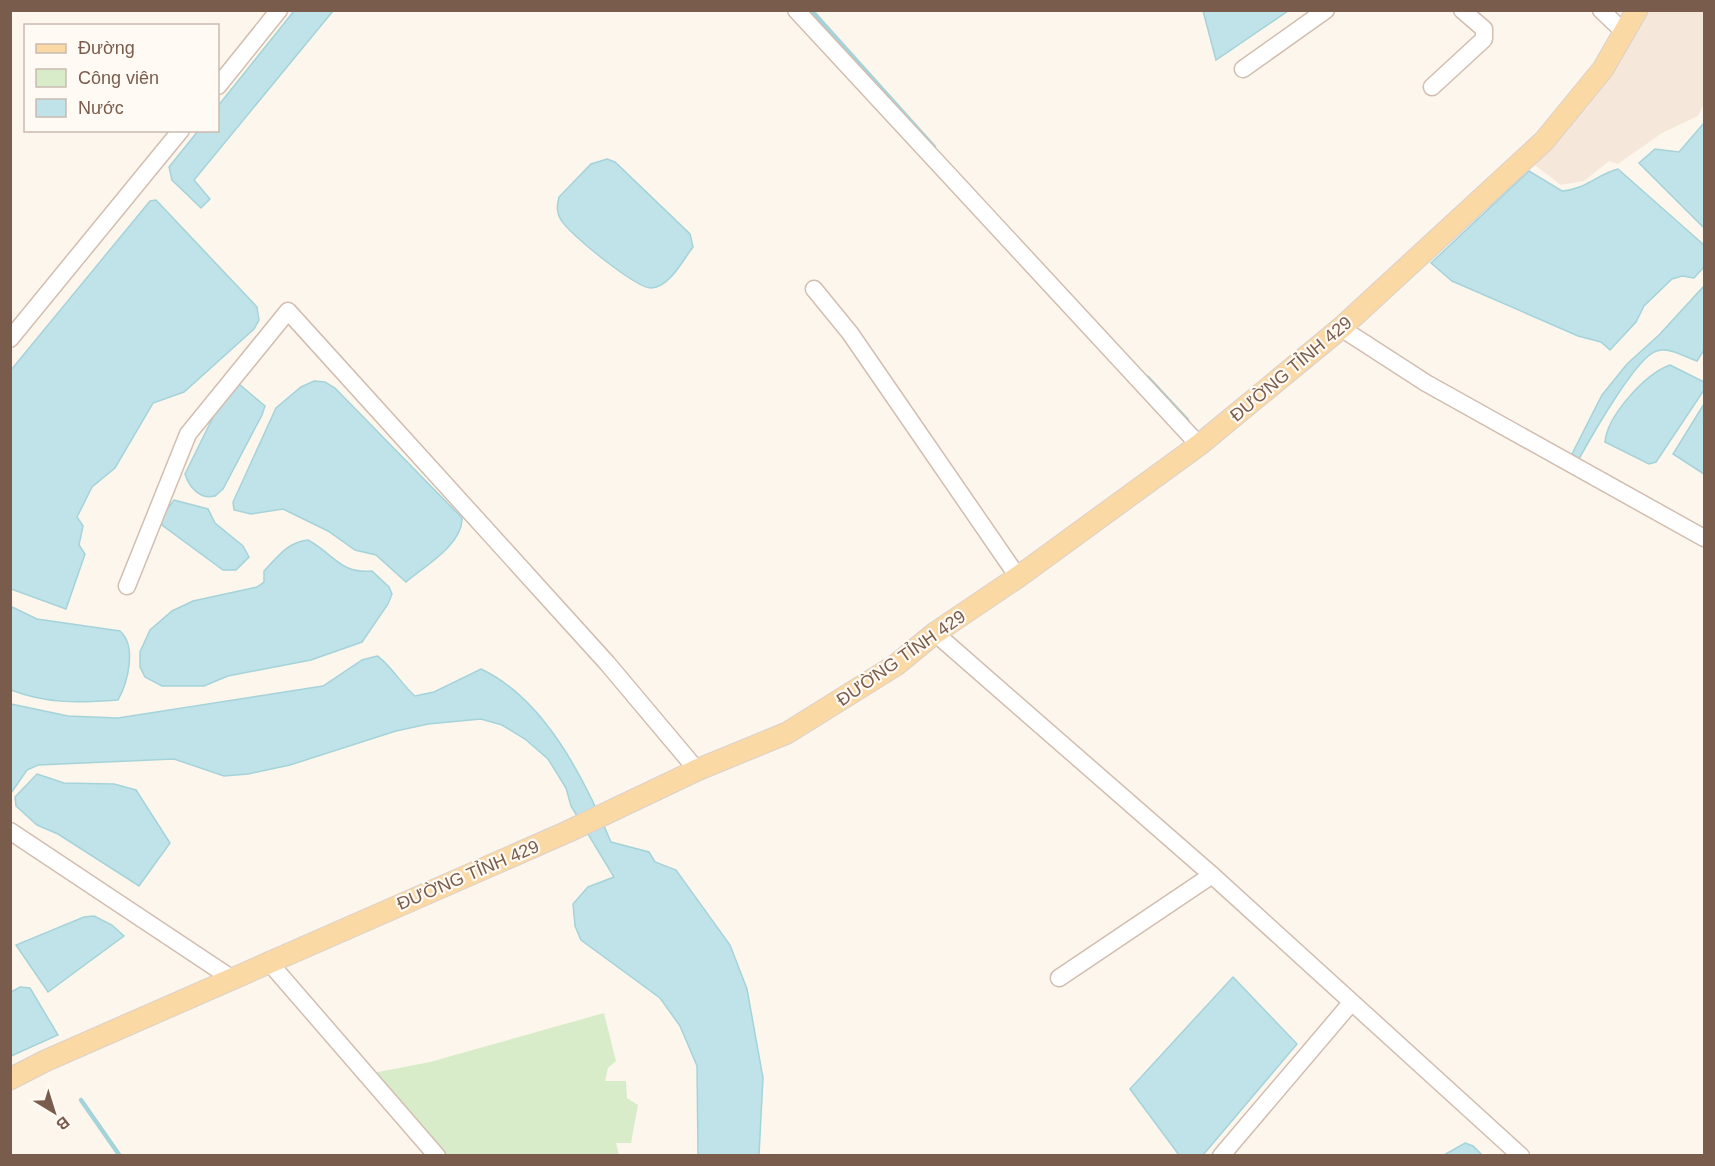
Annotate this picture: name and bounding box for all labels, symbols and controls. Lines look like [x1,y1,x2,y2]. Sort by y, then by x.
legend [24,24,219,132]
text: Đường [78,38,135,58]
text: Công viên [78,68,159,88]
text: Nước [78,98,124,118]
street label: ĐƯỜNG TỈNH 429 [1226,312,1356,426]
street label: ĐƯỜNG TỈNH 429 [832,605,969,710]
street label: ĐƯỜNG TỈNH 429 [394,835,542,914]
north arrow [24,1082,84,1142]
text: B [53,1113,73,1134]

